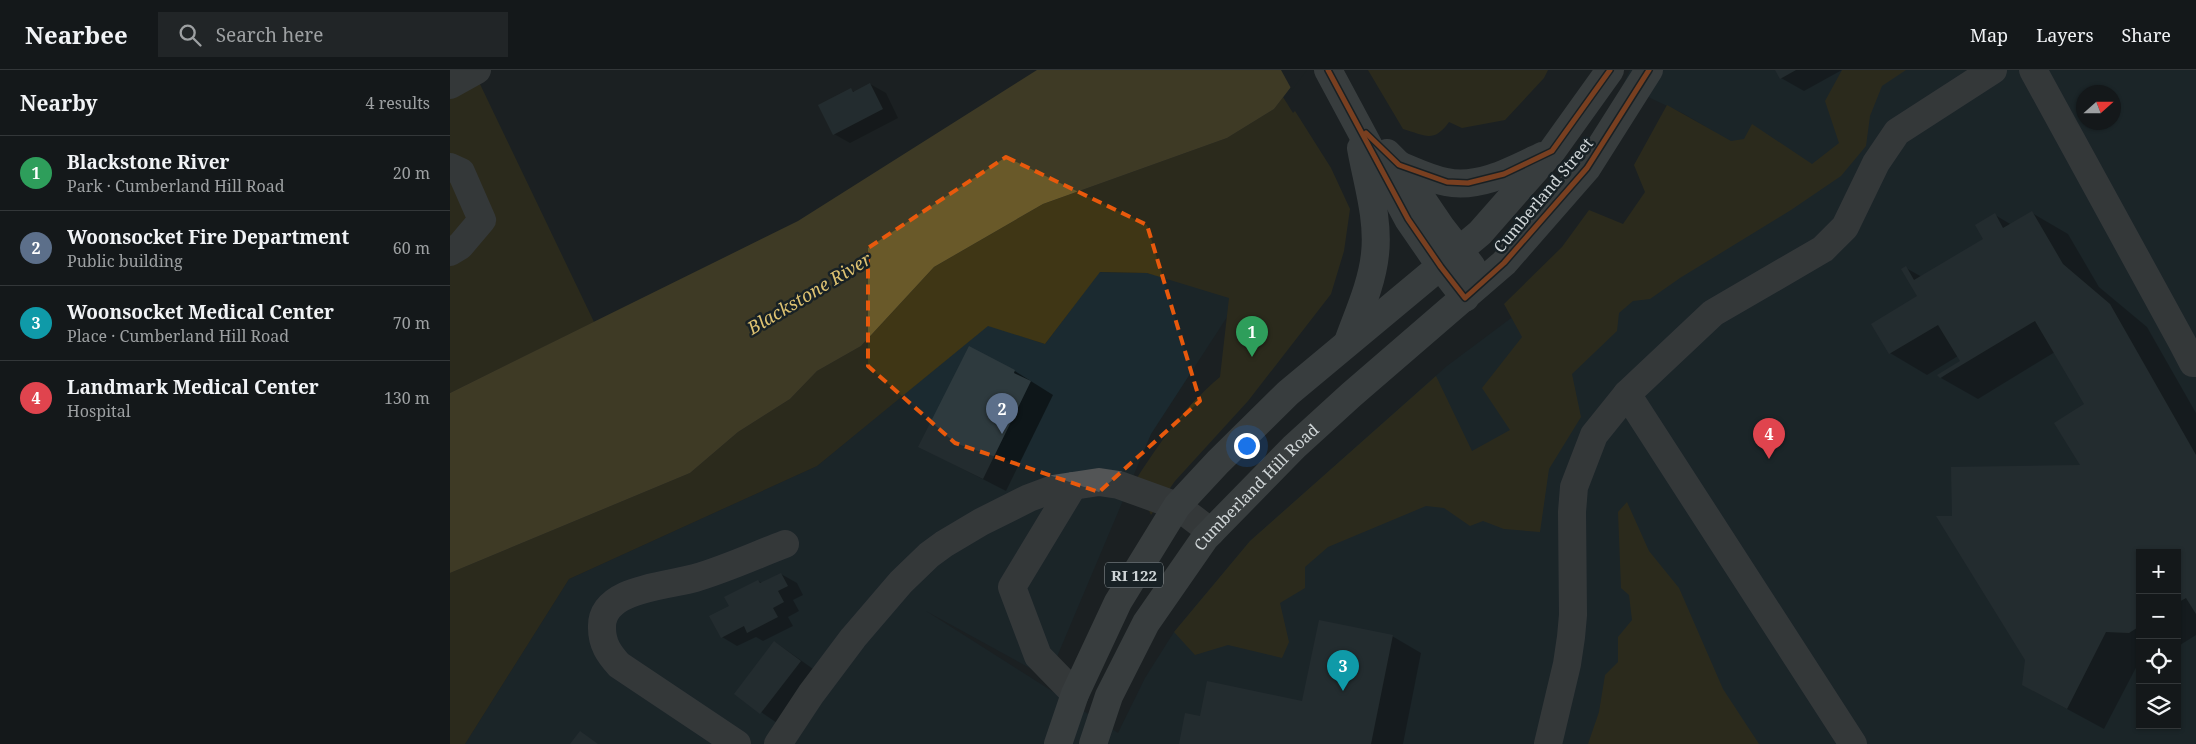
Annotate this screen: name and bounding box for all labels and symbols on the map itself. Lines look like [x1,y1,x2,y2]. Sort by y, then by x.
north arrow [2076,85,2121,130]
street label: Cumberland Street [1488,133,1598,257]
water label: Blackstone River [742,246,876,340]
pin: 1 [1236,316,1268,357]
pin: 2 [986,393,1018,434]
pin: 4 [1753,418,1785,459]
street label: Cumberland Hill Road [1189,419,1324,555]
your location [1234,433,1260,459]
road number: RI 122 [1105,562,1163,588]
pin: 3 [1327,650,1359,691]

